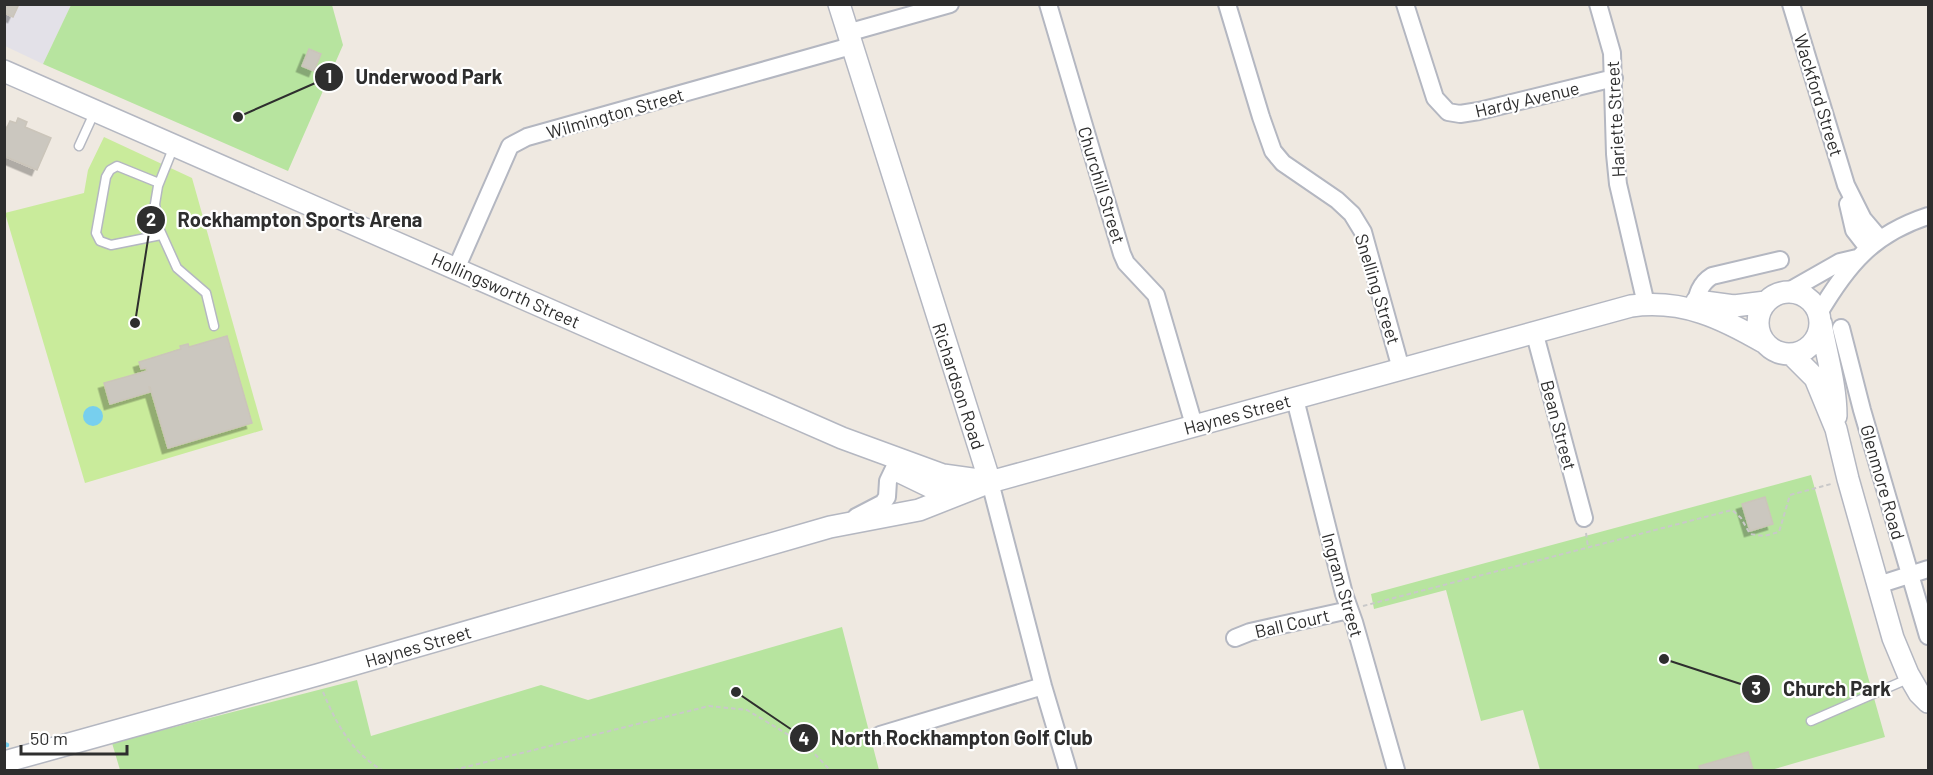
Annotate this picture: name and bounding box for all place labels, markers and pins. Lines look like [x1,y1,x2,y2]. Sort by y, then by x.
callout: Underwood Park [314,58,515,96]
callout: Rockhampton Sports Arena [136,201,434,239]
callout: Church Park [1741,670,1903,708]
callout: North Rockhampton Golf Club [789,719,1105,757]

